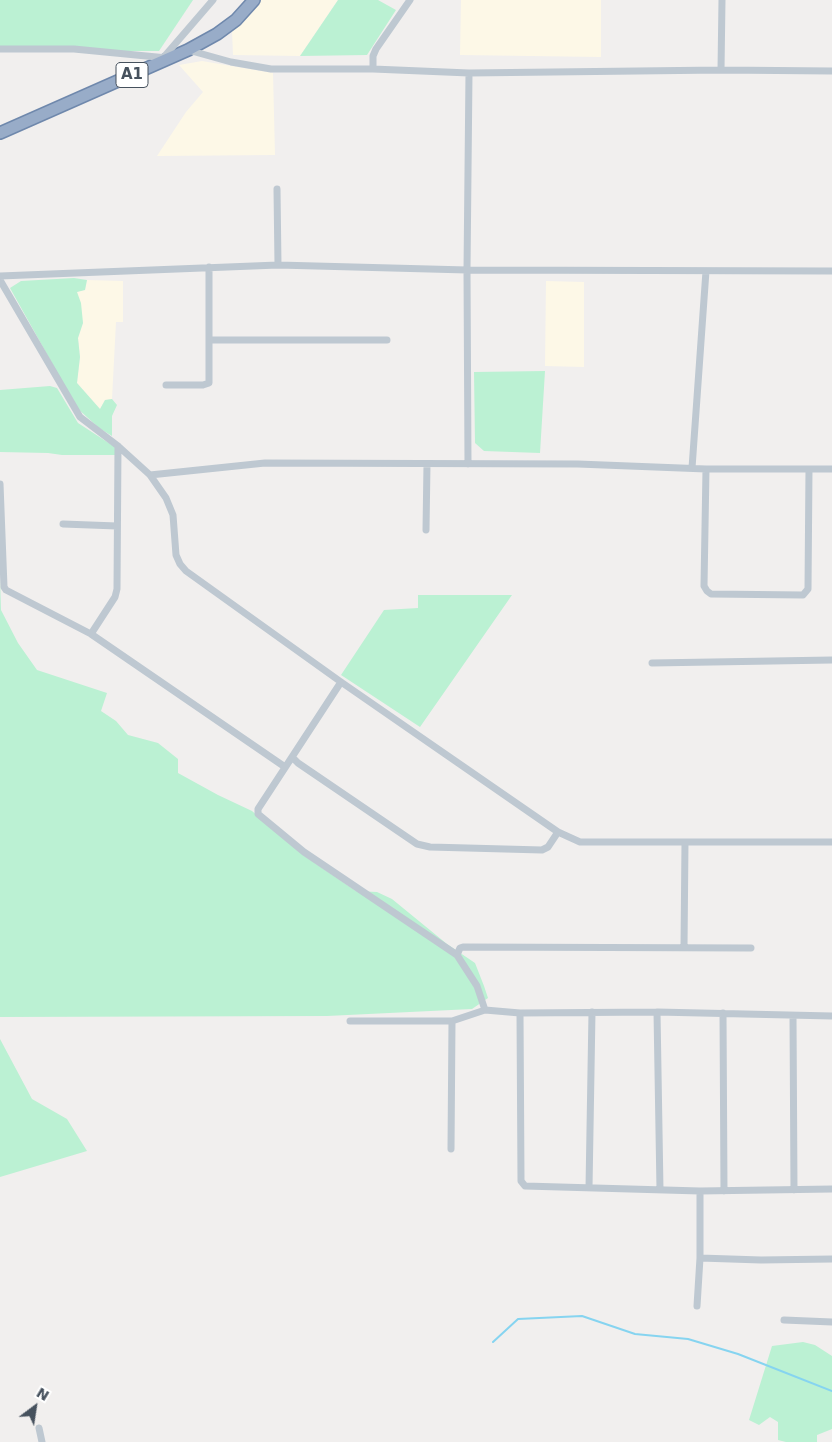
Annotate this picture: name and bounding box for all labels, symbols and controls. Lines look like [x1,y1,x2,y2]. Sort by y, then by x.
road number: A1 [116,62,148,88]
north arrow [10,1382,60,1432]
text: N [34,1384,52,1404]

